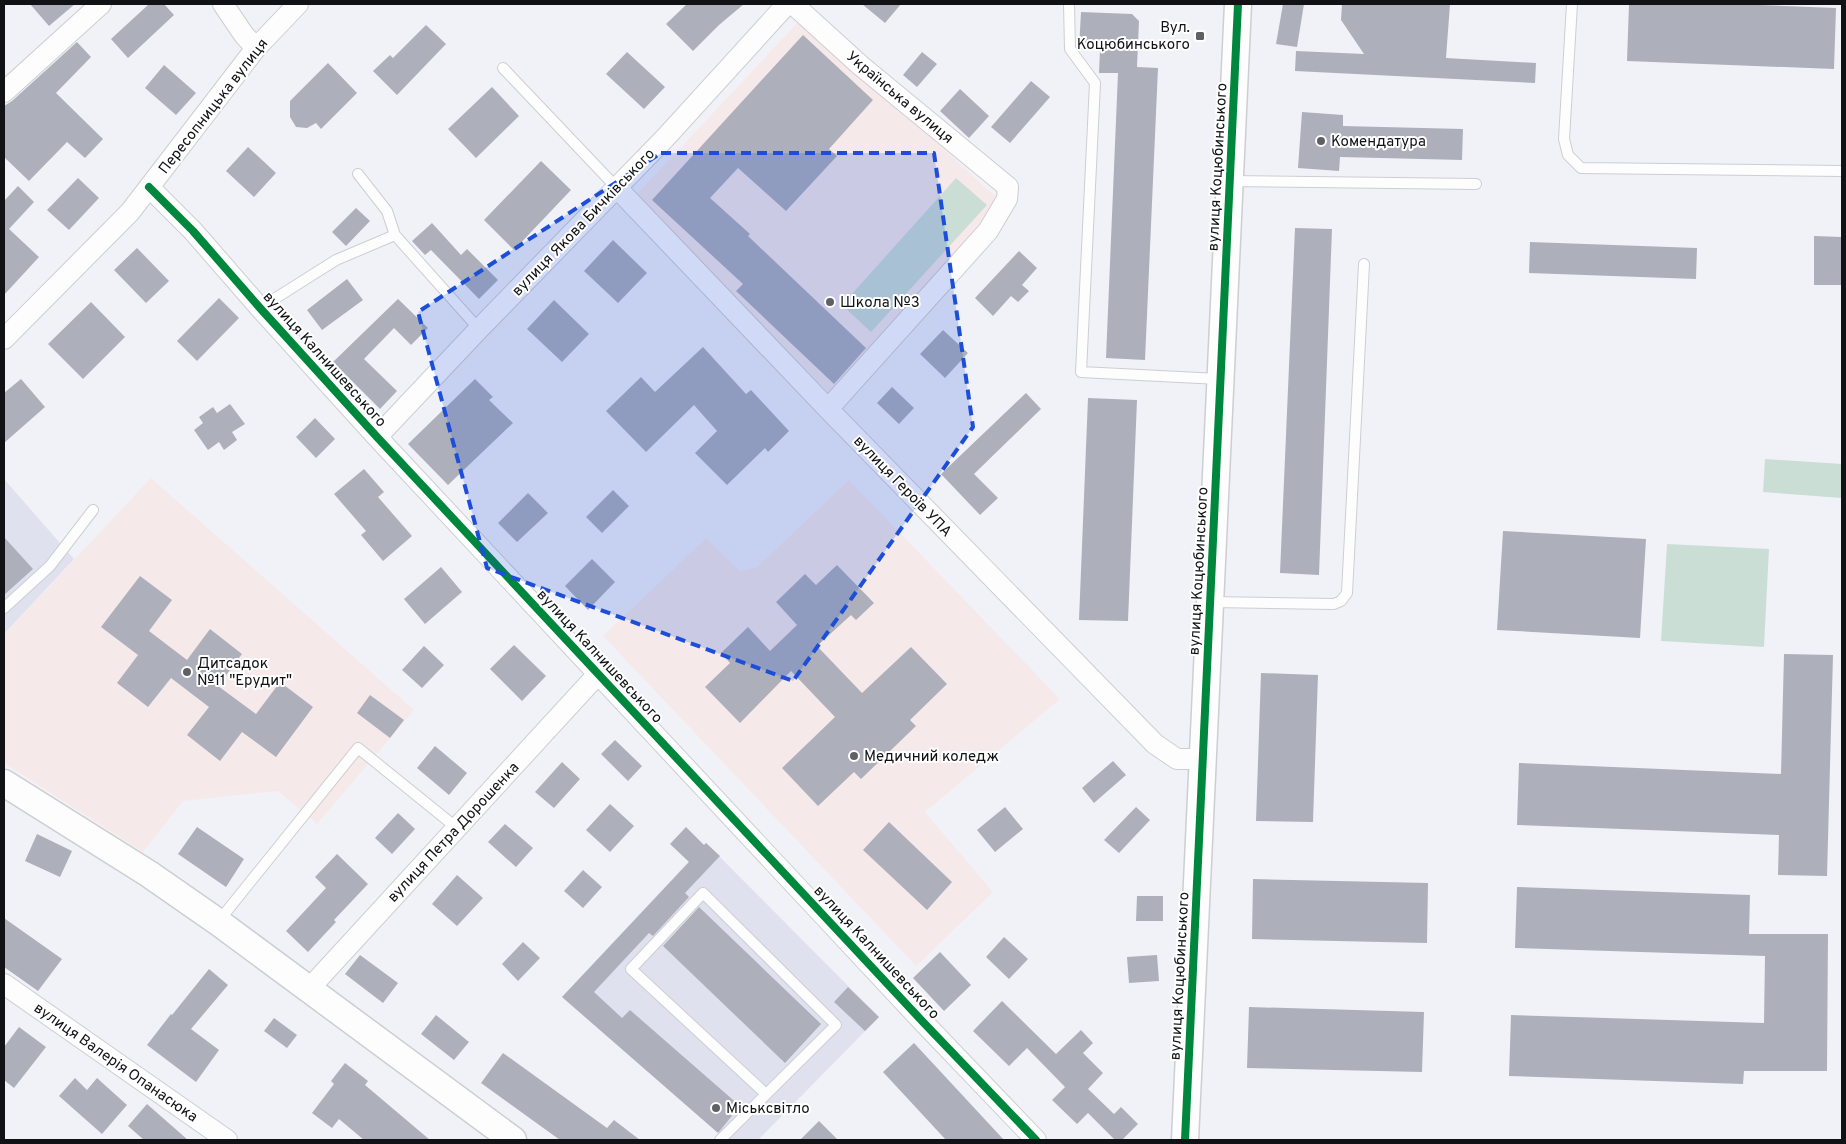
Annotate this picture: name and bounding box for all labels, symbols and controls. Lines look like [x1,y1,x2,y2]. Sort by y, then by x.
place label: Вул. Коцюбинського [1077,19,1190,55]
marker: Вул. Коцюбинського [1194,30,1206,42]
street label: Пересопницька вулиця [155,35,273,178]
street label: Українська вулиця [842,48,957,149]
street label: вулиця Коцюбинського [1205,82,1232,252]
place label: Комендатура [1331,133,1426,152]
marker: Комендатура [1315,135,1327,147]
street label: вулиця Якова Бичківського [509,145,660,301]
street label: вулиця Калнишевського [258,288,390,432]
place label: Школа №3 [840,294,920,313]
marker: Школа №3 [824,296,836,308]
street label: вулиця Героїв УПА [849,432,955,542]
street label: вулиця Коцюбинського [1186,486,1213,656]
street label: вулиця Калнишевського [532,586,666,728]
place label: Дитсадок №11 "Ерудит" [197,655,292,691]
marker: Дитсадок №11 "Ерудит" [181,666,193,678]
place label: Медичний коледж [864,748,999,767]
marker: Медичний коледж [848,750,860,762]
street label: вулиця Петра Дорошенка [384,759,524,907]
street label: вулиця Калнишевського [809,882,943,1024]
street label: вулиця Коцюбинського [1167,891,1194,1061]
street label: вулиця Валерія Опанасюка [29,999,201,1127]
place label: Міськсвітло [726,1100,810,1119]
marker: Міськсвітло [710,1102,722,1114]

